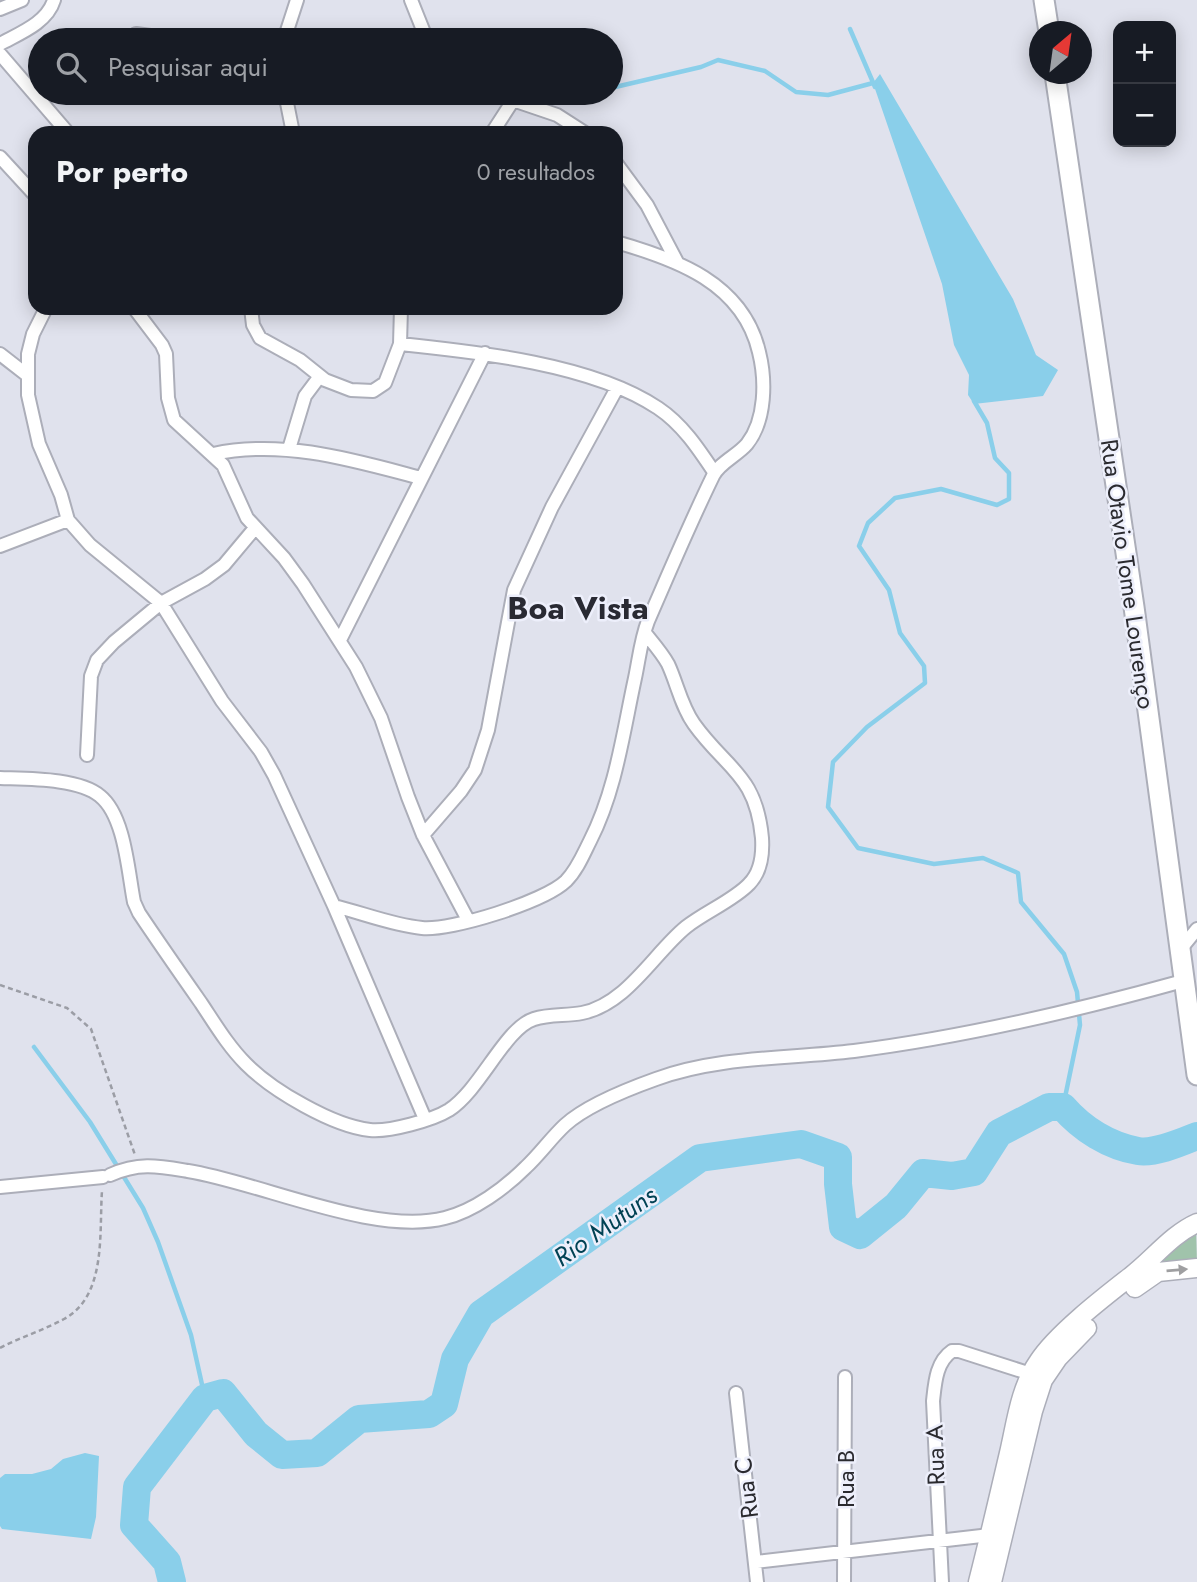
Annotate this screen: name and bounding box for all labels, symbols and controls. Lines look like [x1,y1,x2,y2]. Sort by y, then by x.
north arrow [1029,21,1092,84]
map controls [1113,21,1176,147]
button: + [1113,21,1176,84]
search box [28,28,623,105]
icon: search [52,48,90,86]
text: Pesquisar aqui [108,48,268,86]
button: − [1113,84,1176,147]
text: Por perto [56,150,188,193]
text: 0 resultados [477,155,595,189]
street label: Rua Otavio Tome Lourenço [1092,437,1164,711]
district label: Boa Vista [507,585,649,631]
water label: Rio Mutuns [546,1176,665,1276]
one-way arrow [1166,1264,1188,1275]
street label: Rua A [916,1424,954,1486]
street label: Rua B [828,1450,863,1508]
street label: Rua C [725,1455,767,1521]

